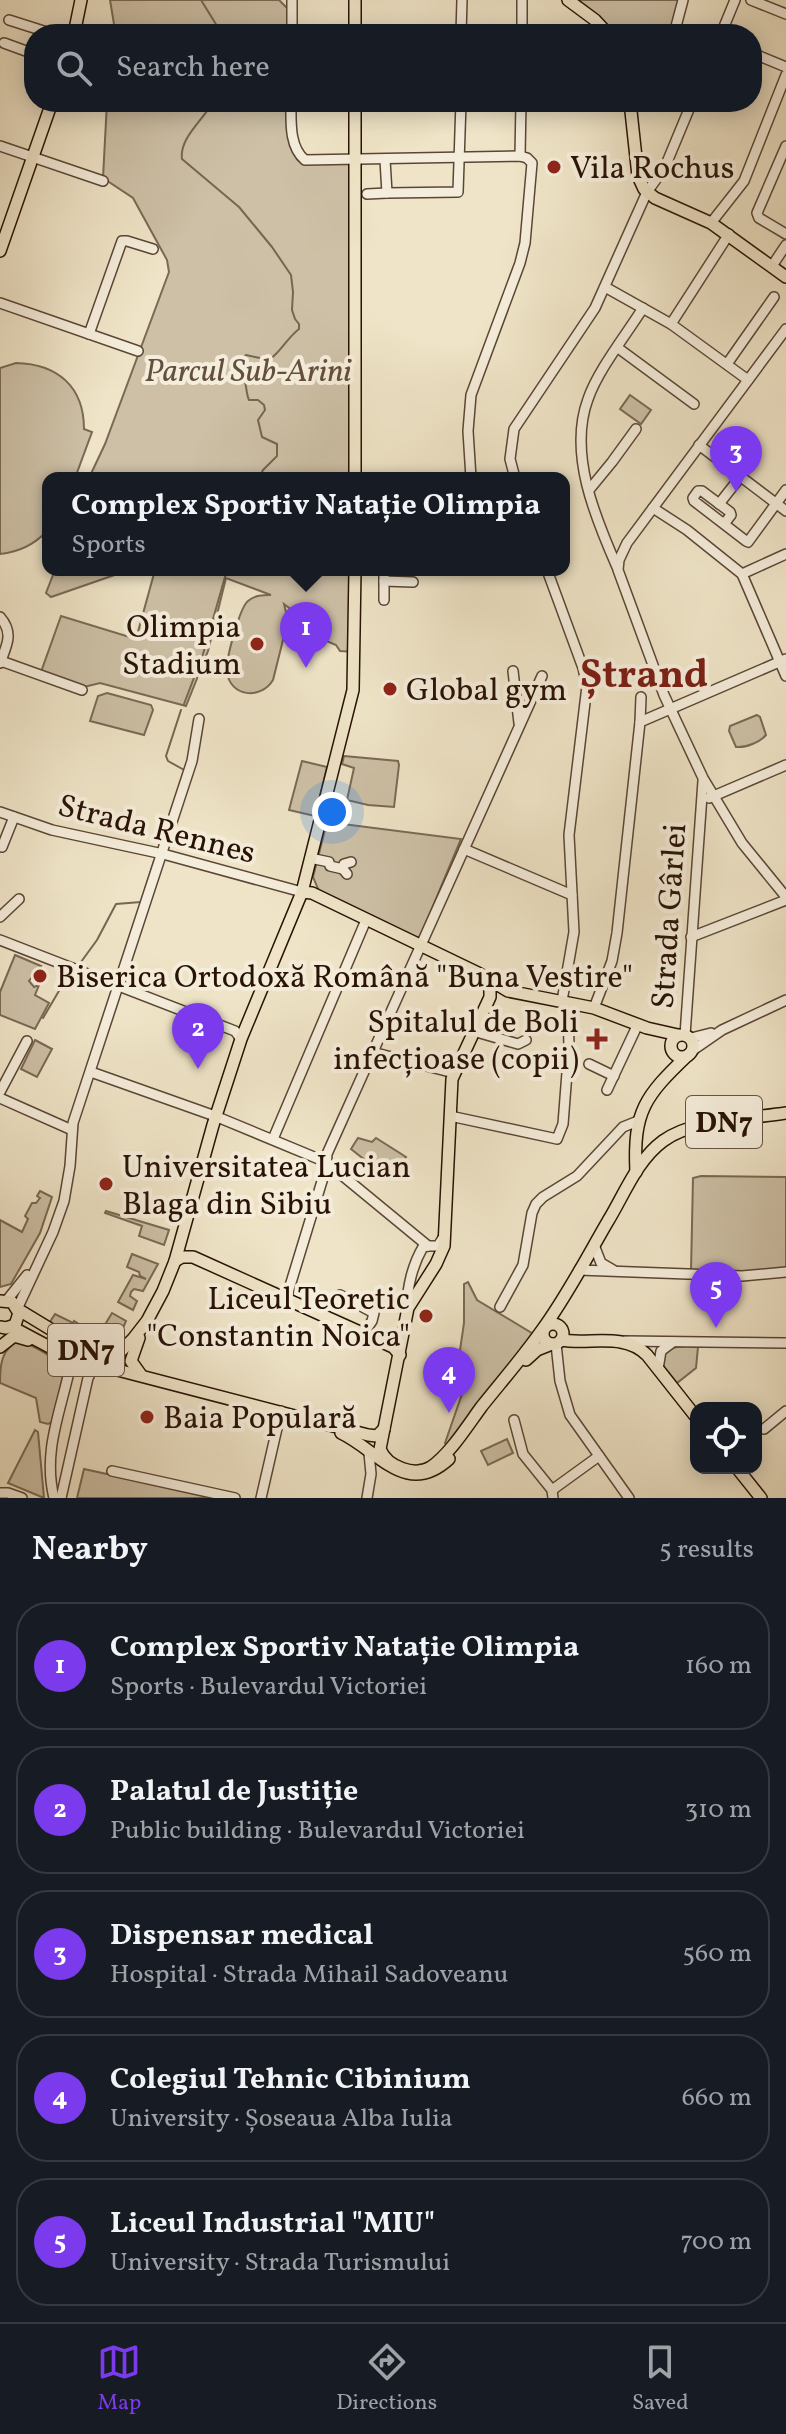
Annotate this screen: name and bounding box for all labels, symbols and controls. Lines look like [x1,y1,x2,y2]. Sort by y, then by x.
search box [24,24,762,112]
icon: search [52,46,96,90]
text: Search here [116,47,270,89]
place label: Vila Rochus [570,148,734,192]
marker: Vila Rochus [545,158,563,176]
park label: Parcul Sub-Arini [145,351,352,395]
pin: 3 [710,426,762,492]
popup [42,472,570,576]
text: Complex Sportiv Natație Olimpia [71,485,541,527]
text: Sports [71,527,146,563]
pin: 1 [280,602,332,668]
place label: Olimpia Stadium [122,607,241,688]
marker: Olimpia Stadium [248,635,266,653]
district label: Ștrand [580,649,708,705]
place label: Global gym [406,670,567,714]
marker: Global gym [381,680,399,698]
street label: Strada Rennes [53,785,260,877]
your location [312,792,352,832]
street label: Strada Gârlei [643,822,699,1010]
place label: Biserica Ortodoxă Română "Buna Vestire" [56,957,633,1001]
marker: Biserica Ortodoxă Română "Buna Vestire" [31,967,49,985]
place label: Spitalul de Boli infecțioase (copii) [333,1002,579,1083]
pin: 2 [172,1003,224,1069]
marker: Spitalul de Boli infecțioase (copii) [586,1028,608,1050]
road number: DN7 [686,1096,762,1148]
place label: Universitatea Lucian Blaga din Sibiu [122,1147,411,1228]
marker: Universitatea Lucian Blaga din Sibiu [97,1175,115,1193]
pin: 5 [690,1262,742,1328]
place label: Liceul Teoretic "Constantin Noica" [147,1279,410,1360]
marker: Liceul Teoretic "Constantin Noica" [417,1307,435,1325]
road number: DN7 [48,1324,124,1376]
pin: 4 [423,1347,475,1413]
place label: Baia Populară [163,1398,357,1442]
map controls [690,1402,762,1474]
button: locate [690,1402,762,1474]
marker: Baia Populară [138,1408,156,1426]
text: Nearby [32,1527,148,1574]
text: 5 results [659,1532,754,1568]
text: Complex Sportiv Natație Olimpia [110,1627,579,1669]
text: 1 [55,1648,65,1684]
text: 160 m [685,1648,752,1684]
text: Sports · Bulevardul Victoriei [110,1669,427,1705]
text: Palatul de Justiție [110,1771,358,1813]
text: 2 [53,1792,67,1828]
text: 310 m [685,1792,752,1828]
text: Public building · Bulevardul Victoriei [110,1813,525,1849]
text: Dispensar medical [110,1915,374,1957]
text: 3 [53,1936,67,1972]
text: 560 m [683,1936,752,1972]
text: Hospital · Strada Mihail Sadoveanu [110,1957,508,1993]
text: Colegiul Tehnic Cibinium [110,2059,471,2101]
text: 4 [52,2080,68,2116]
text: 660 m [682,2080,752,2116]
text: University · Șoseaua Alba Iulia [110,2101,453,2137]
text: Liceul Industrial "MIU" [110,2203,435,2245]
text: 5 [54,2224,66,2260]
text: 700 m [680,2224,752,2260]
text: University · Strada Turismului [110,2245,450,2281]
tab: Map [97,2340,141,2419]
tab: Directions [336,2340,437,2419]
tab: Saved [632,2340,689,2419]

